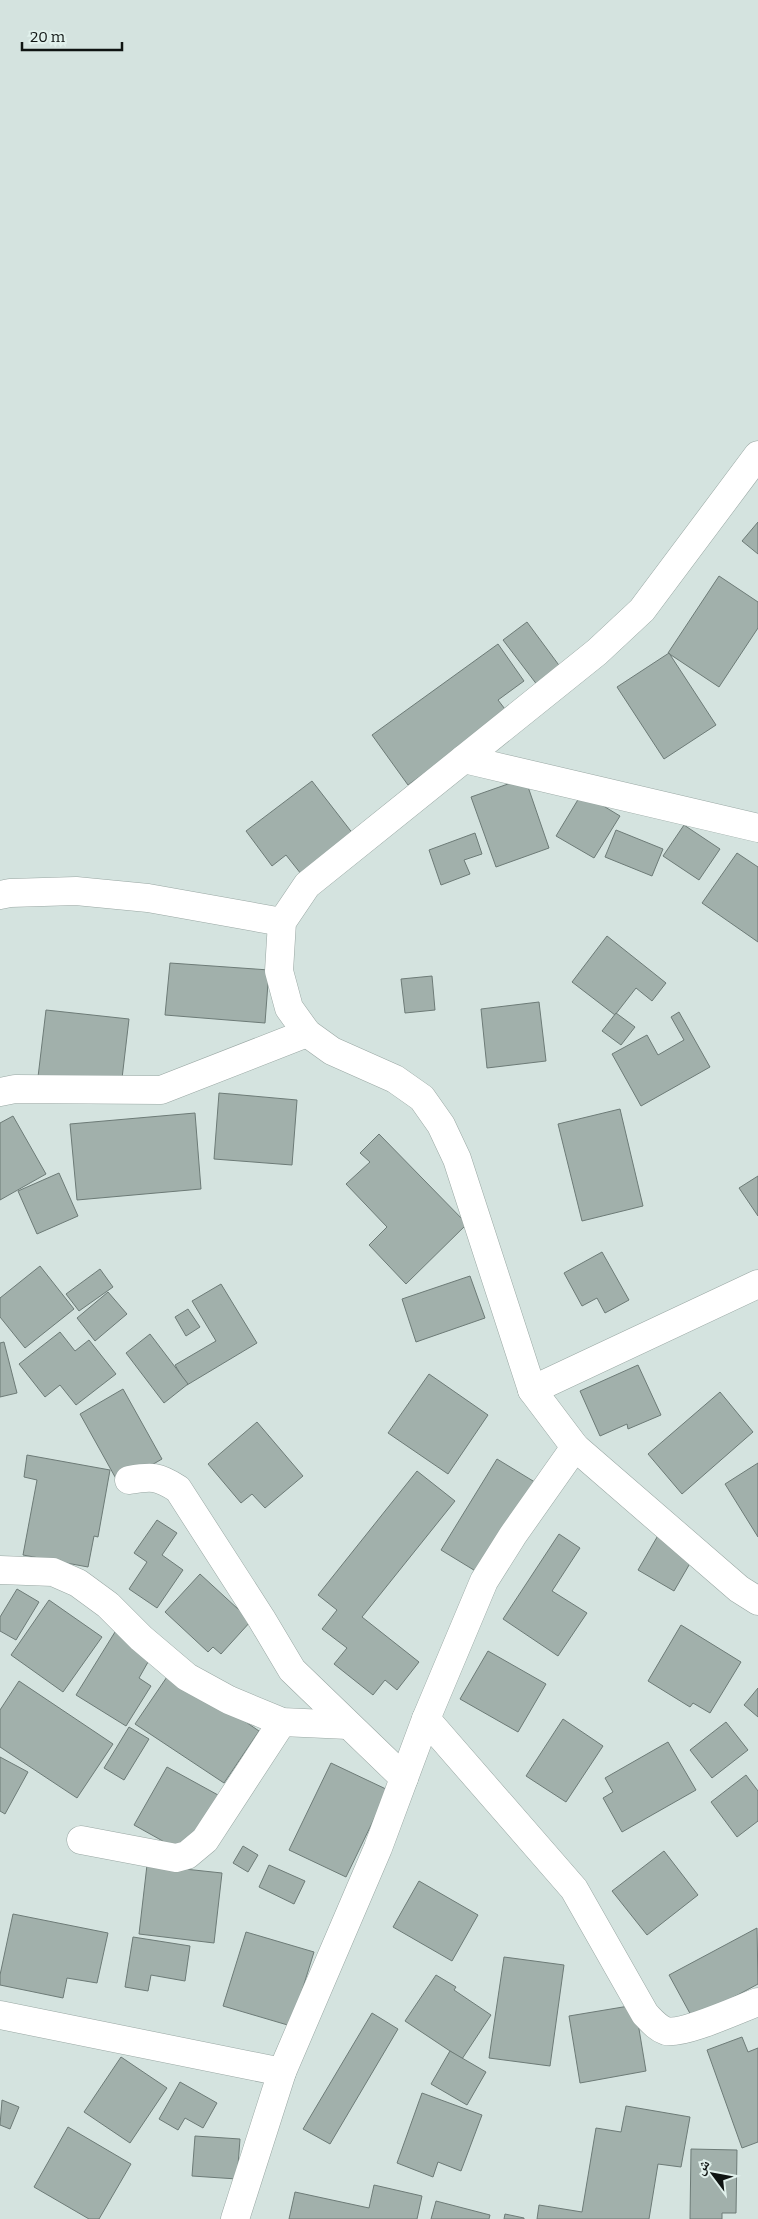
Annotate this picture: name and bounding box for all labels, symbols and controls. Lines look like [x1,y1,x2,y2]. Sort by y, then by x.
scale bar [22,20,122,52]
text: 20 m [30,28,66,46]
north arrow [688,2149,738,2199]
text: ش [691,2156,714,2178]

